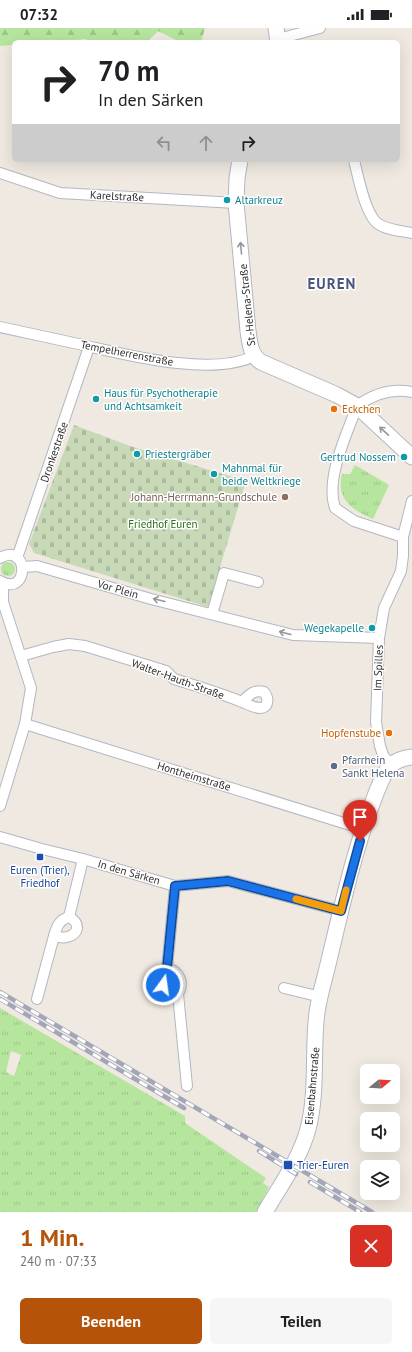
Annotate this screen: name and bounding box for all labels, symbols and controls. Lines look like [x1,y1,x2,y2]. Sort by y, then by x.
text: 07:32 [20,5,58,24]
text: 70 m [98,52,159,89]
icon: right [32,56,84,108]
text: In den Särken [98,88,203,111]
icon: left [153,132,175,154]
icon: ahead [195,132,217,154]
icon: right [237,132,259,154]
street label: Karelstraße [90,188,145,204]
place label: Altarkreuz [235,193,283,207]
marker: Altarkreuz [222,195,232,205]
one-way arrow [237,242,244,255]
street label: St.-Helena-Straße [236,263,258,347]
district label: EUREN [308,274,356,293]
street label: Tempelherrenstraße [79,337,175,369]
place label: Haus für Psychotherapie und Achtsamkeit [104,386,218,413]
marker: Haus für Psychotherapie und Achtsamkeit [91,394,101,404]
place label: Eckchen [342,402,381,416]
marker: Eckchen [329,404,339,414]
street label: Dronkestraße [37,419,71,484]
one-way arrow [379,426,389,435]
place label: Priestergräber [145,447,211,461]
marker: Priestergräber [132,449,142,459]
place label: Gertrud Nossem [320,450,396,464]
marker: Gertrud Nossem [399,452,409,462]
place label: Mahnmal für beide Weltkriege [222,461,301,488]
marker: Mahnmal für beide Weltkriege [209,469,219,479]
place label: Johann-Herrmann-Grundschule [130,490,277,504]
marker: Johann-Herrmann-Grundschule [280,492,290,502]
park label: Friedhof Euren [128,517,198,531]
street label: Vor Plein [95,576,140,602]
one-way arrow [153,596,166,604]
place label: Wegekapelle [304,621,364,635]
marker: Wegekapelle [367,623,377,633]
one-way arrow [278,629,291,636]
street label: Im Spilles [370,644,386,691]
street label: Walter-Hauth-Straße [130,656,227,702]
place label: Hopfenstube [321,726,381,740]
marker: Hopfenstube [384,728,394,738]
place label: Pfarrhein Sankt Helena [342,753,405,780]
street label: Hontheimstraße [156,758,233,794]
marker: Pfarrhein Sankt Helena [329,761,339,771]
pin [343,800,377,841]
icon: arrive [349,806,371,828]
marker: Euren (Trier), Friedhof [35,852,45,862]
street label: In den Särken [96,856,162,888]
place label: Euren (Trier), Friedhof [10,863,70,890]
position arrow [142,964,184,1006]
street label: Eisenbahnstraße [302,1046,322,1126]
north arrow [360,1064,400,1104]
map controls [360,1064,400,1200]
button: sound [360,1112,400,1152]
place label: Trier-Euren [297,1158,349,1172]
marker: Trier-Euren [282,1159,294,1171]
button: layers [360,1160,400,1200]
text: 1 Min. [20,1222,84,1253]
button: close [350,1225,392,1267]
text: 240 m · 07:33 [20,1253,97,1270]
button: Beenden [20,1298,202,1344]
button: Teilen [210,1298,392,1344]

